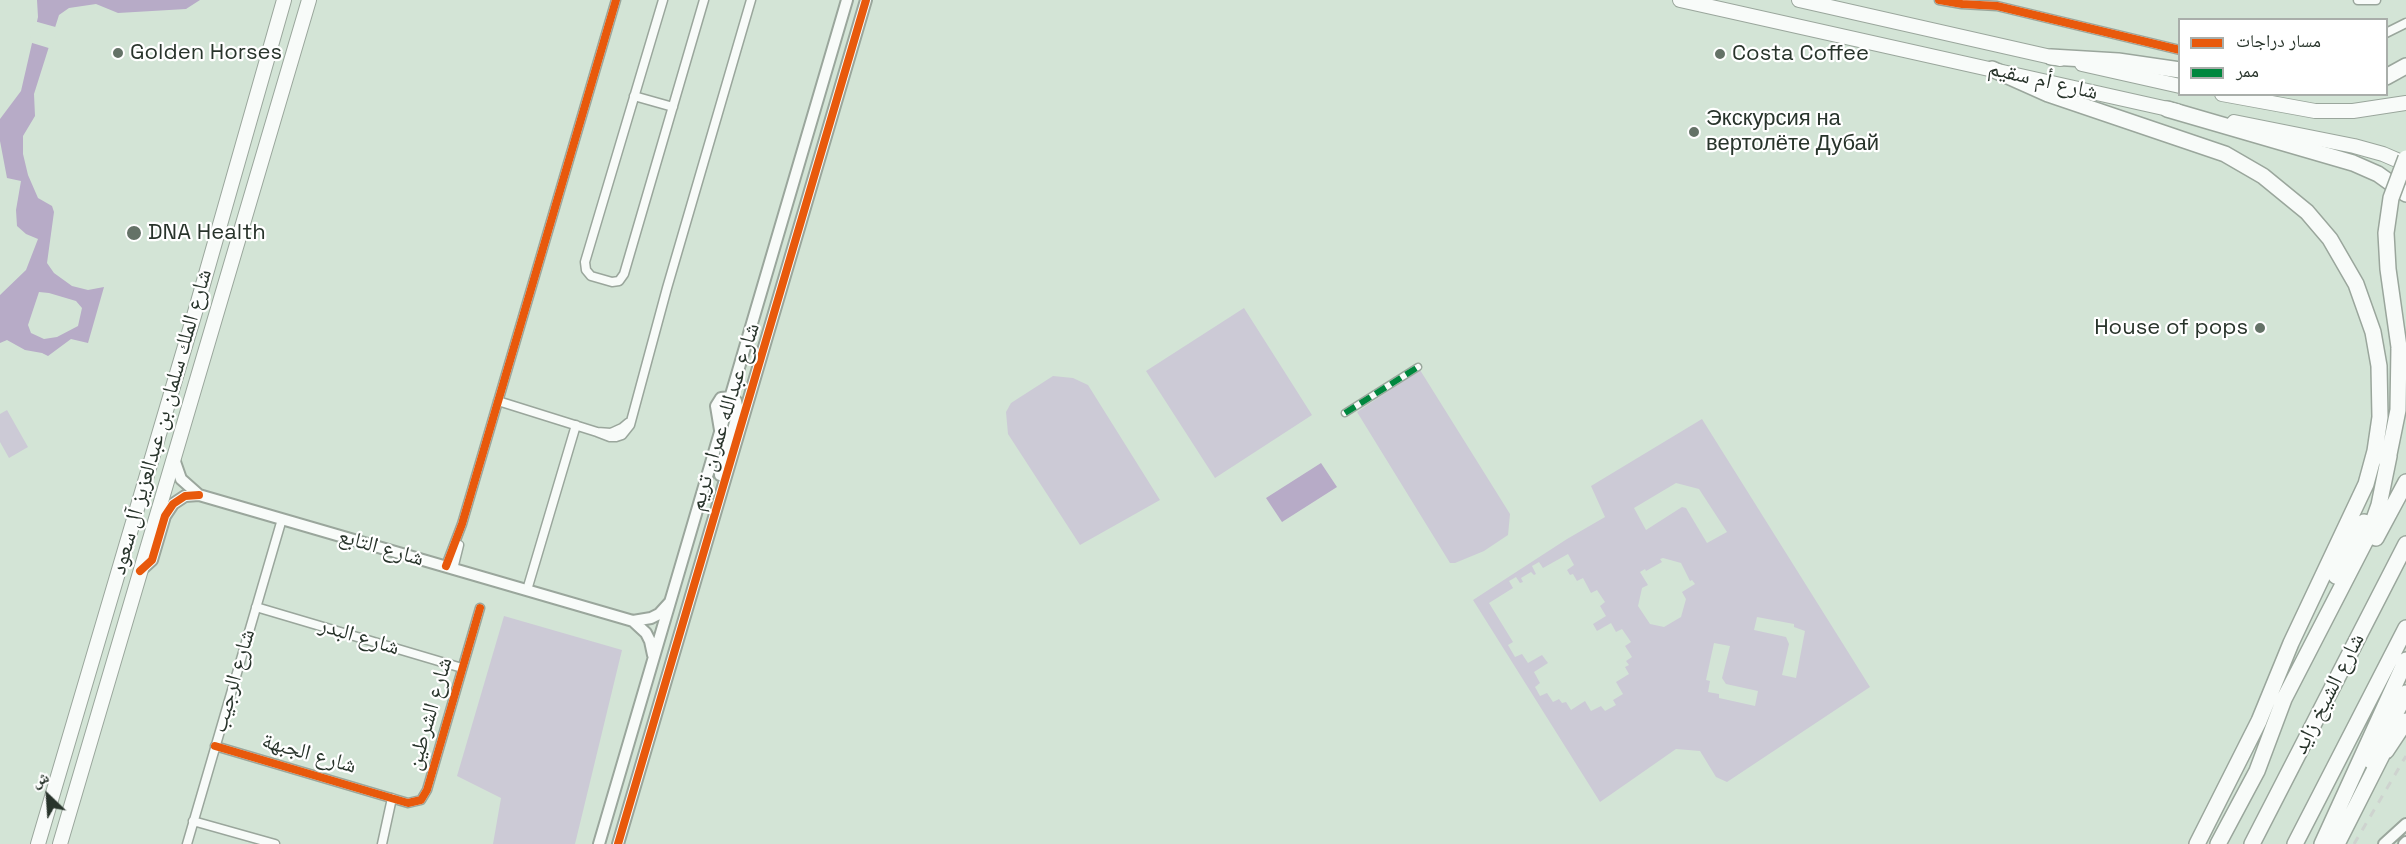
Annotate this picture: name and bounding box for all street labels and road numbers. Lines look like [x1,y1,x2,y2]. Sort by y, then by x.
street label: شارع أم سقيم [1986,56,2100,106]
street label: شارع الملك سلمان بن عبدالعزيز آل سعود [106,266,218,578]
street label: شارع عبدالله عمران تريم [684,320,766,514]
street label: شارع التابع [335,523,427,573]
street label: شارع البدر [316,612,402,662]
street label: شارع الرجيب [207,626,261,736]
street label: شارع الشيخ زايد [2287,629,2371,759]
street label: شارع الشرطين [401,655,459,773]
street label: شارع الجبهة [259,728,359,780]

